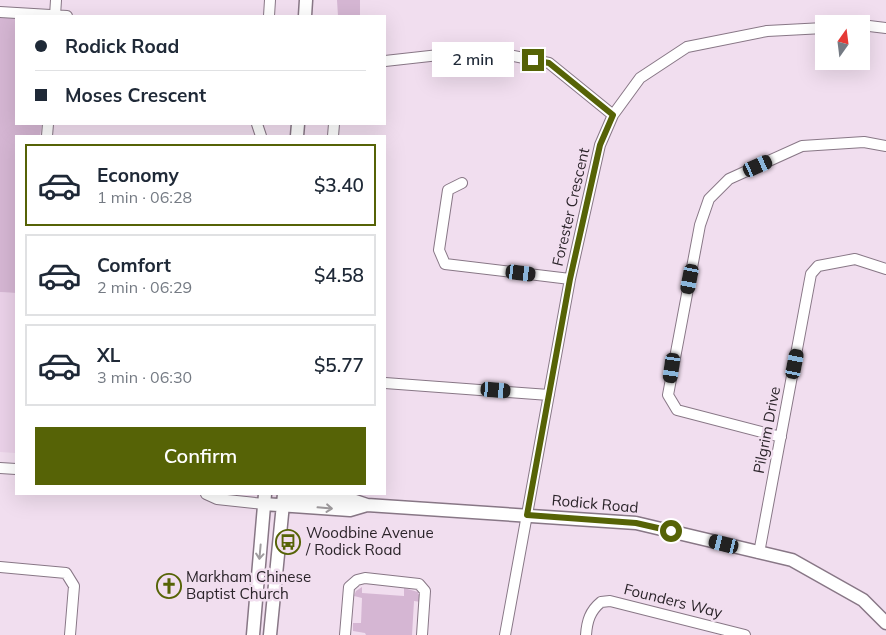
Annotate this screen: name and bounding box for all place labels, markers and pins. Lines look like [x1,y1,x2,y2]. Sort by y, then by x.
place label: Woodbine Avenue / Rodick Road [305,523,434,559]
bus stop icon: Woodbine Avenue / Rodick Road [275,529,301,555]
place label: Markham Chinese Baptist Church [186,567,311,603]
church icon: Markham Chinese Baptist Church [156,573,182,599]

